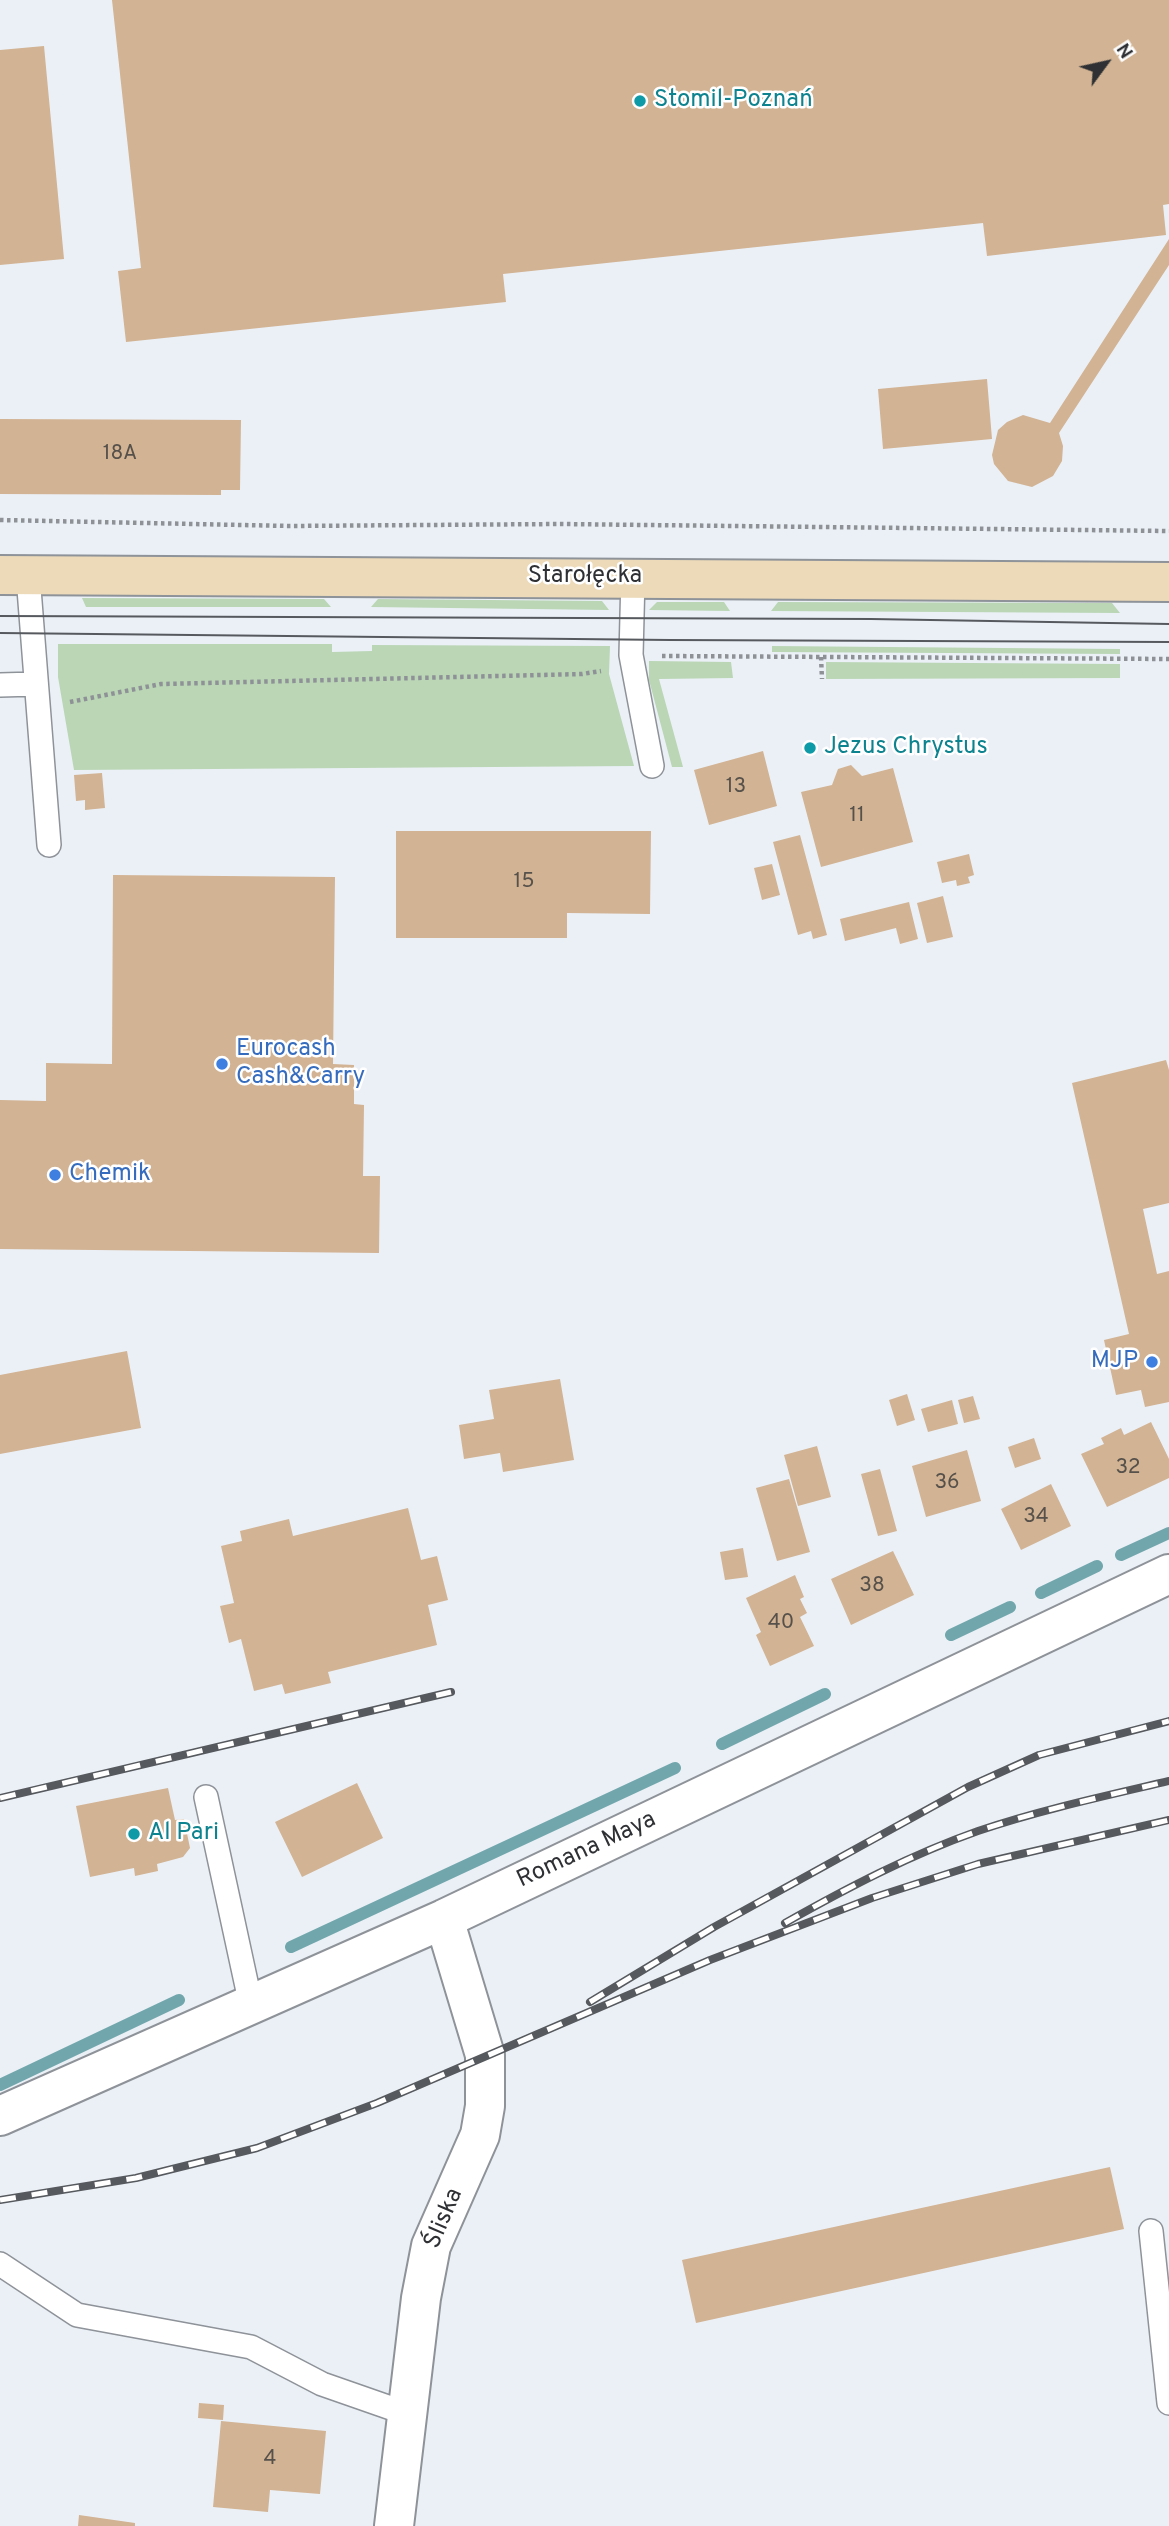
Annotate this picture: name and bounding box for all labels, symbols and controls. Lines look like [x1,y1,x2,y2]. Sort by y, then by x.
north arrow [1071,28,1141,98]
text: N [1110,39,1137,64]
place label: Stomil-Poznań [654,87,813,115]
marker: Stomil-Poznań [632,93,648,109]
house number: 18A [103,442,137,468]
street label: Starołęcka [528,563,642,591]
place label: Jezus Chrystus [824,734,988,762]
marker: Jezus Chrystus [802,740,818,756]
house number: 13 [726,775,746,801]
house number: 11 [849,804,865,830]
house number: 15 [514,870,534,896]
place label: Eurocash Cash&Carry [236,1036,365,1092]
marker: Eurocash Cash&Carry [214,1056,230,1072]
place label: Chemik [69,1161,151,1189]
marker: Chemik [47,1167,63,1183]
place label: MJP [1091,1348,1138,1376]
marker: MJP [1144,1354,1160,1370]
house number: 32 [1115,1456,1141,1482]
house number: 36 [934,1471,960,1497]
house number: 34 [1023,1505,1049,1531]
house number: 38 [859,1574,885,1600]
house number: 40 [768,1611,794,1637]
street label: Romana Maya [513,1806,661,1896]
place label: Al Pari [148,1820,219,1848]
marker: Al Pari [126,1826,142,1842]
street label: Śliska [419,2184,471,2254]
house number: 4 [263,2447,277,2473]

